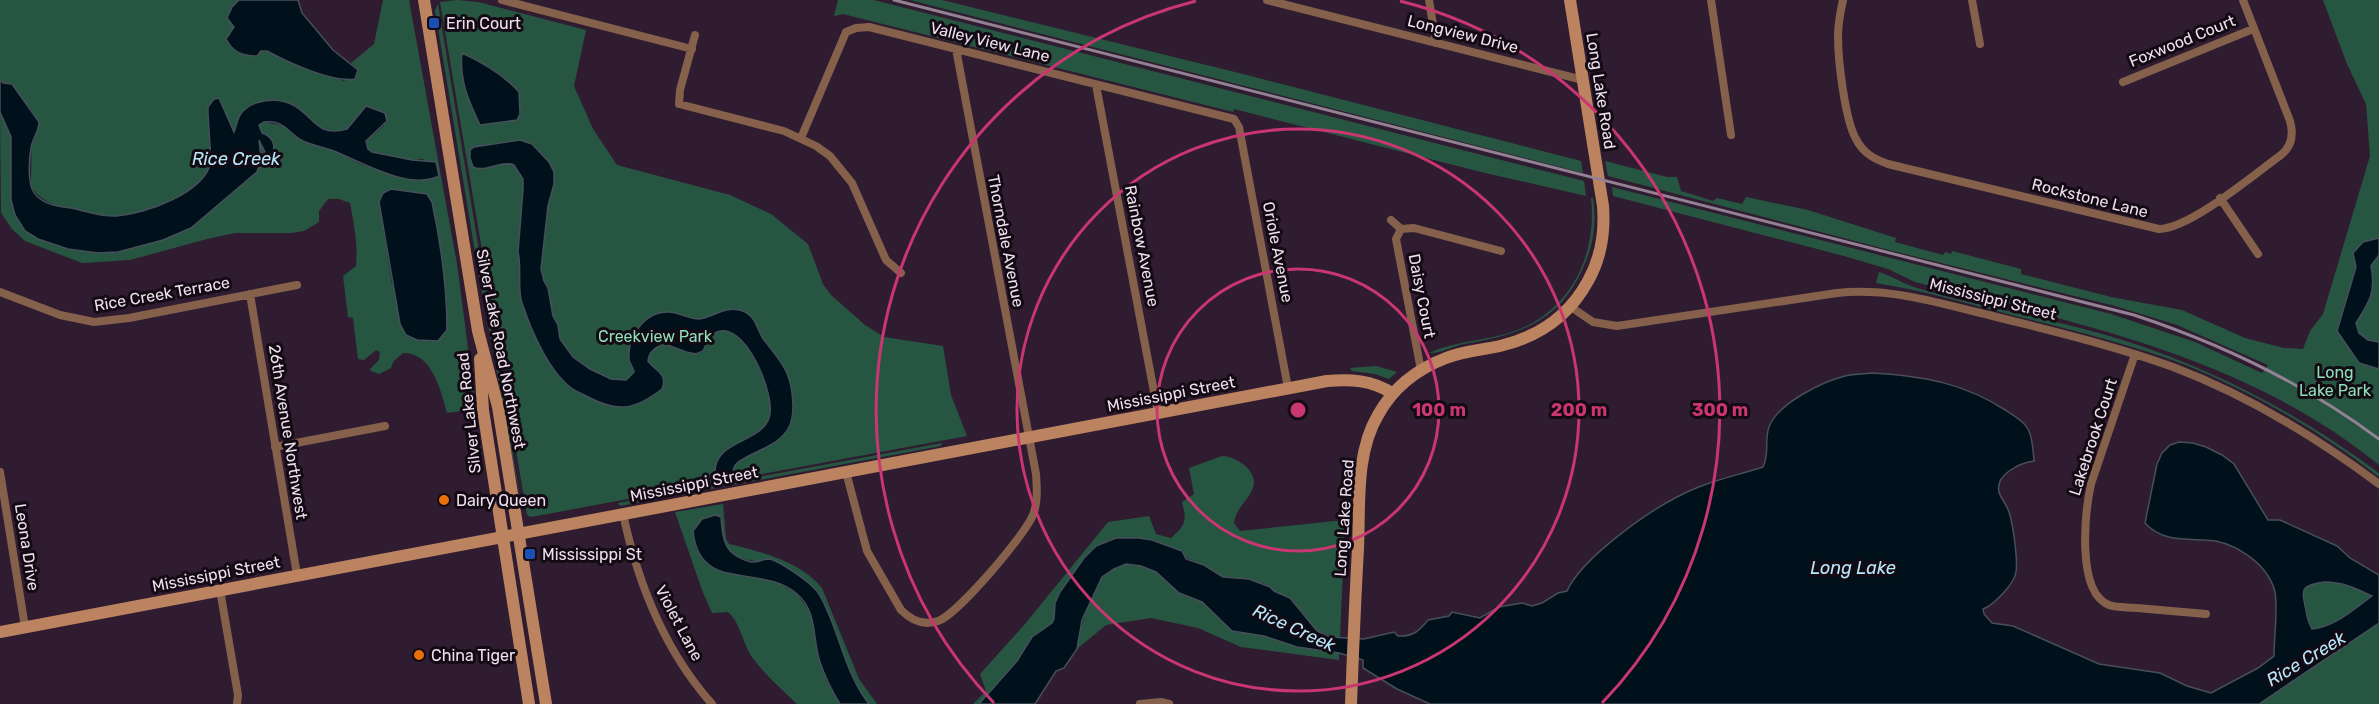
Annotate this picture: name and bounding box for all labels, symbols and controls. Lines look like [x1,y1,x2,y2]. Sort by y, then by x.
street label: Longview Drive [1406,11,1520,57]
street label: Foxwood Court [2126,11,2238,71]
place label: Erin Court [446,14,521,33]
marker: Erin Court [427,16,441,30]
street label: Valley View Lane [928,18,1052,66]
street label: Long Lake Road [1582,31,1620,151]
water label: Rice Creek [192,148,281,170]
street label: Thorndale Avenue [984,173,1028,309]
street label: Rockstone Lane [2030,174,2150,222]
street label: Rainbow Avenue [1121,184,1163,308]
street label: Oriole Avenue [1259,200,1297,304]
street label: Silver Lake Road Northwest [472,247,530,451]
street label: Daisy Court [1404,252,1440,340]
street label: Rice Creek Terrace [93,273,231,315]
street label: Mississippi Street [1928,274,2058,324]
park label: Creekview Park [598,327,713,346]
street label: 26th Avenue Northwest [265,343,311,521]
street label: Silver Lake Road [453,352,485,474]
park label: Long Lake Park [2299,363,2372,400]
street label: Mississippi Street [1105,372,1237,416]
street label: Lakebrook Court [2065,376,2121,498]
text: 100 m [1412,399,1466,421]
text: 200 m [1551,399,1607,421]
text: 300 m [1692,399,1748,421]
centre of rings [1288,400,1308,420]
street label: Long Lake Road [1330,459,1358,577]
street label: Mississippi Street [628,462,760,506]
place label: Dairy Queen [456,491,546,510]
marker: Dairy Queen [437,493,451,507]
street label: Leona Drive [11,502,43,592]
place label: Mississippi St [542,545,642,564]
marker: Mississippi St [523,547,537,561]
street label: Mississippi Street [150,552,282,596]
water label: Long Lake [1810,557,1896,579]
street label: Violet Lane [651,582,707,664]
water label: Rice Creek [1249,599,1339,657]
water label: Rice Creek [2262,626,2350,691]
place label: China Tiger [431,646,515,665]
marker: China Tiger [412,648,426,662]

